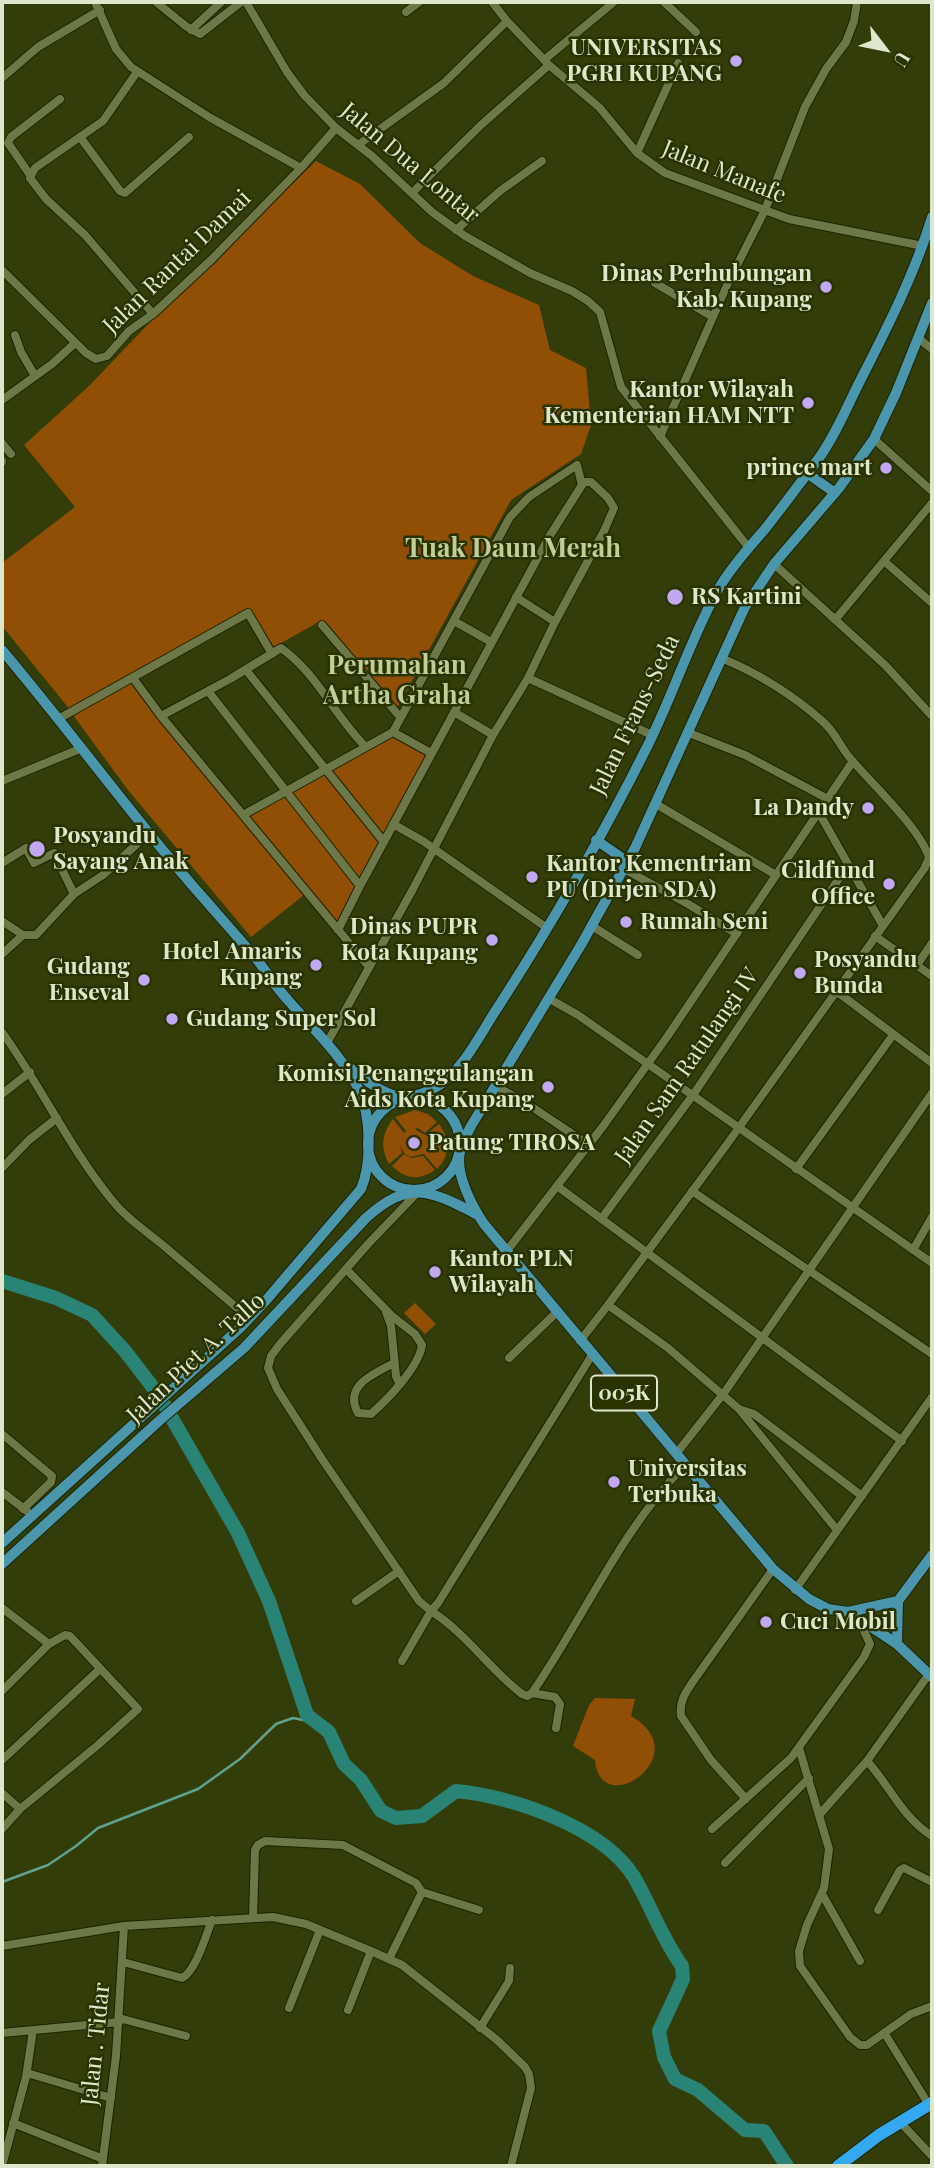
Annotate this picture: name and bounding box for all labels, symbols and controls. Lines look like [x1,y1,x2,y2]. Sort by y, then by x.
north arrow [850,14,920,84]
place label: UNIVERSITAS PGRI KUPANG [566,34,722,88]
text: U [888,48,917,73]
marker: UNIVERSITAS PGRI KUPANG [728,53,744,69]
street label: Jalan Dua Lontar [335,97,485,229]
street label: Jalan Manafe [658,135,790,209]
street label: Jalan Rantai Damai [97,184,257,340]
place label: Dinas Perhubungan Kab. Kupang [601,260,812,314]
marker: Dinas Perhubungan Kab. Kupang [818,279,834,295]
place label: Kantor Wilayah Kementerian HAM NTT [544,376,794,430]
marker: Kantor Wilayah Kementerian HAM NTT [800,395,816,411]
place label: prince mart [746,454,872,482]
marker: prince mart [878,460,894,476]
district label: Tuak Daun Merah [405,533,621,565]
place label: RS Kartini [691,583,801,611]
marker: RS Kartini [665,587,685,607]
street label: Jalan Frans-Seda [584,630,686,800]
district label: Perumahan Artha Graha [323,650,471,712]
place label: La Dandy [753,794,854,822]
marker: La Dandy [860,800,876,816]
place label: Posyandu Sayang Anak [53,822,189,876]
marker: Posyandu Sayang Anak [27,839,47,859]
place label: Kantor Kementrian PU (Dirjen SDA) [546,850,752,904]
place label: Cildfund Office [781,857,875,911]
marker: Kantor Kementrian PU (Dirjen SDA) [524,869,540,885]
marker: Cildfund Office [881,876,897,892]
place label: Rumah Seni [640,908,768,936]
place label: Dinas PUPR Kota Kupang [341,913,478,967]
marker: Rumah Seni [618,914,634,930]
marker: Dinas PUPR Kota Kupang [484,932,500,948]
place label: Hotel Amaris Kupang [162,938,302,992]
place label: Posyandu Bunda [814,946,917,1000]
place label: Gudang Enseval [47,953,130,1007]
marker: Hotel Amaris Kupang [308,957,324,973]
street label: Jalan Sam Ratulangi IV [609,963,765,1169]
marker: Posyandu Bunda [792,965,808,981]
marker: Gudang Enseval [136,972,152,988]
place label: Gudang Super Sol [186,1005,377,1033]
marker: Gudang Super Sol [164,1011,180,1027]
place label: Komisi Penanggulangan Aids Kota Kupang [277,1060,534,1114]
marker: Komisi Penanggulangan Aids Kota Kupang [540,1079,556,1095]
place label: Patung TIROSA [428,1129,595,1157]
marker: Patung TIROSA [406,1135,422,1151]
place label: Kantor PLN Wilayah [449,1245,574,1299]
marker: Kantor PLN Wilayah [427,1264,443,1280]
street label: Jalan Piet A. Tallo [121,1287,271,1429]
road number: 005K [591,1376,657,1410]
place label: Universitas Terbuka [628,1455,747,1509]
marker: Universitas Terbuka [606,1474,622,1490]
place label: Cuci Mobil [780,1608,896,1636]
marker: Cuci Mobil [758,1614,774,1630]
street label: Jalan . Tidar [76,1981,116,2107]

